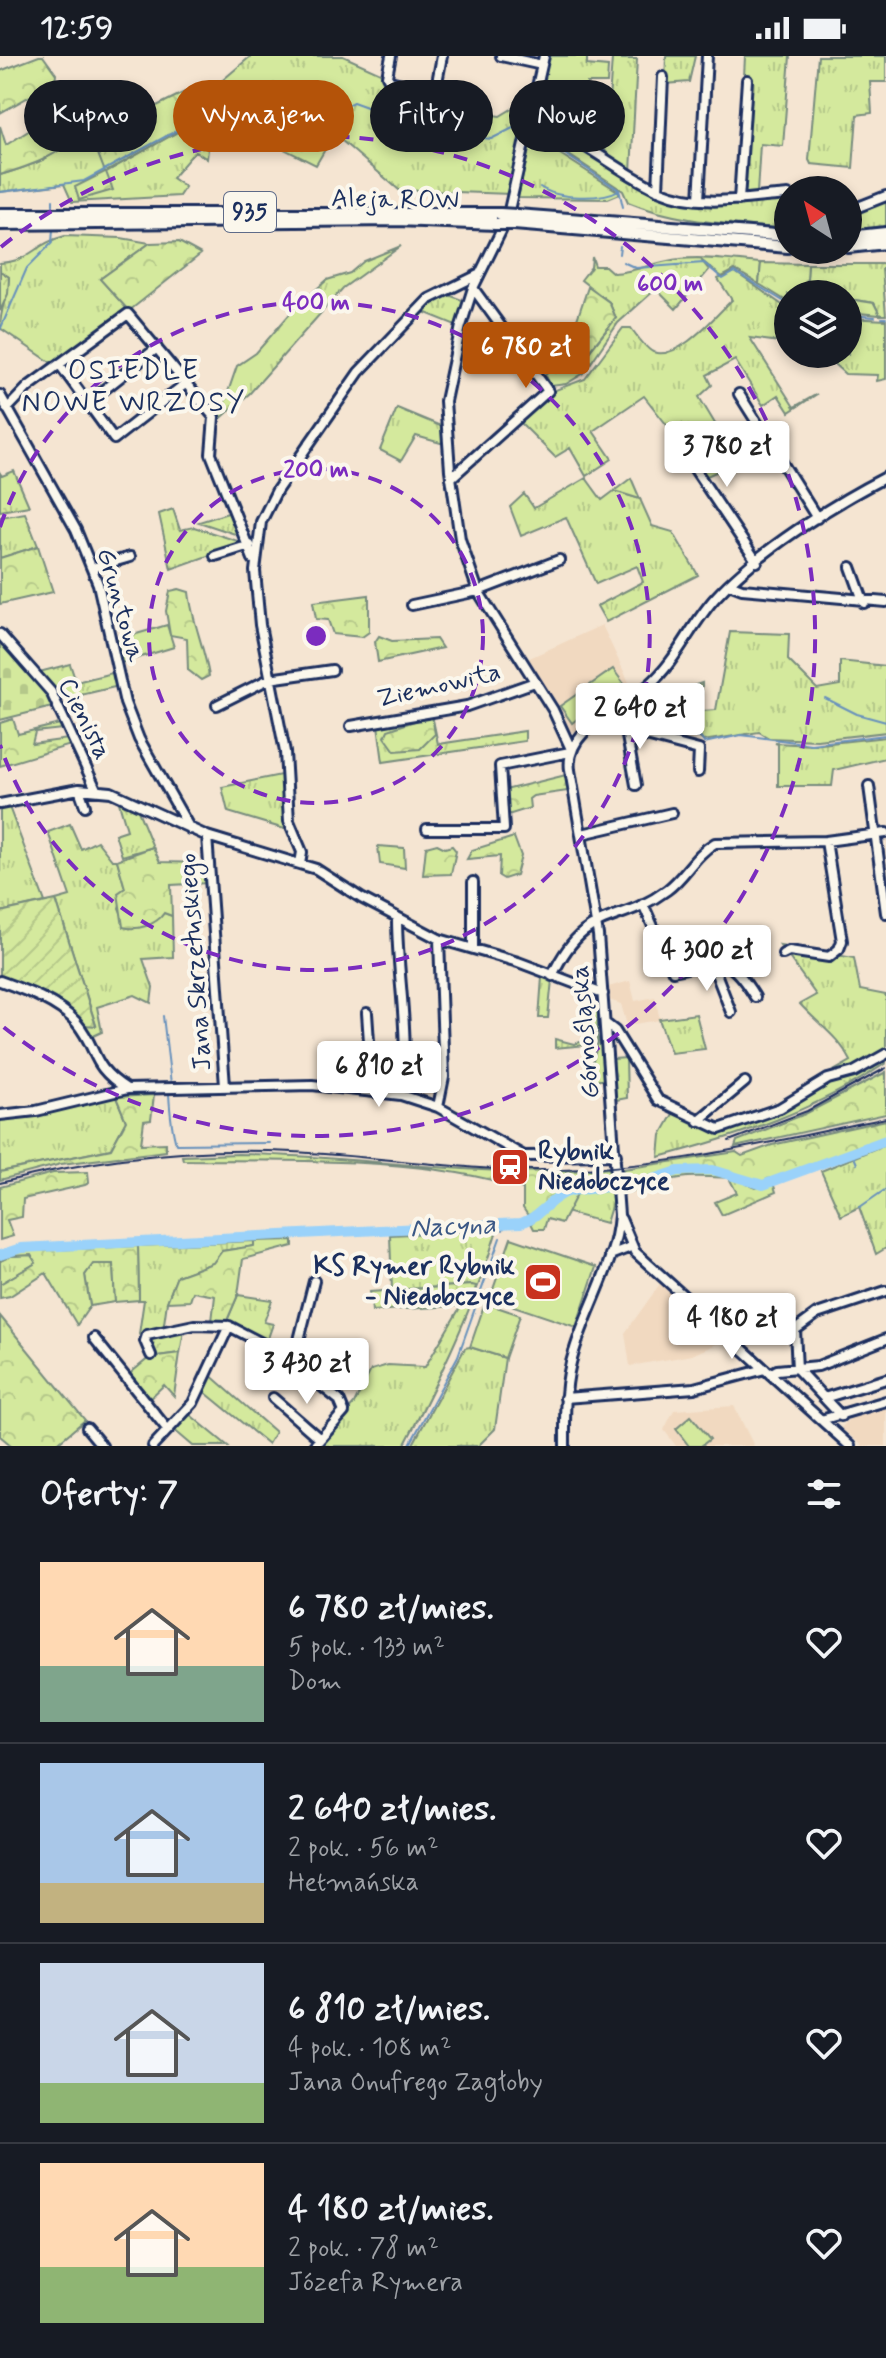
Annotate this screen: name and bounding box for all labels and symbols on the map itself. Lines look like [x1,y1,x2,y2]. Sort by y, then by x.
north arrow [774,176,862,264]
street label: Aleja ROW [331,182,459,218]
road number: 935 [224,192,276,232]
text: 600 m [637,269,703,300]
text: 400 m [282,288,350,319]
pin: 6 780 zł [443,322,609,390]
district label: OSIEDLE NOWE WRZOSY [22,353,246,422]
pin: 3 780 zł [644,421,810,489]
text: 200 m [283,455,349,486]
street label: Gruntowa [88,544,153,666]
centre of rings [302,622,330,650]
street label: Ziemowita [374,655,504,717]
street label: Cienista [49,672,119,766]
pin: 2 640 zł [557,683,723,751]
street label: Jana Skrzetuskiego [171,852,223,1072]
pin: 4 300 zł [624,925,790,993]
street label: Górnośląska [563,964,609,1100]
pin: 6 810 zł [296,1041,462,1109]
place label: Rybnik Niedobczyce [538,1135,670,1199]
station icon: Rybnik Niedobczyce [489,1146,531,1188]
water label: Nacyna [409,1206,497,1248]
place label: KS Rymer Rybnik - Niedobczyce [313,1250,515,1314]
sports icon: KS Rymer Rybnik - Niedobczyce [522,1261,564,1303]
pin: 4 180 zł [649,1293,815,1361]
pin: 3 430 zł [224,1338,390,1406]

